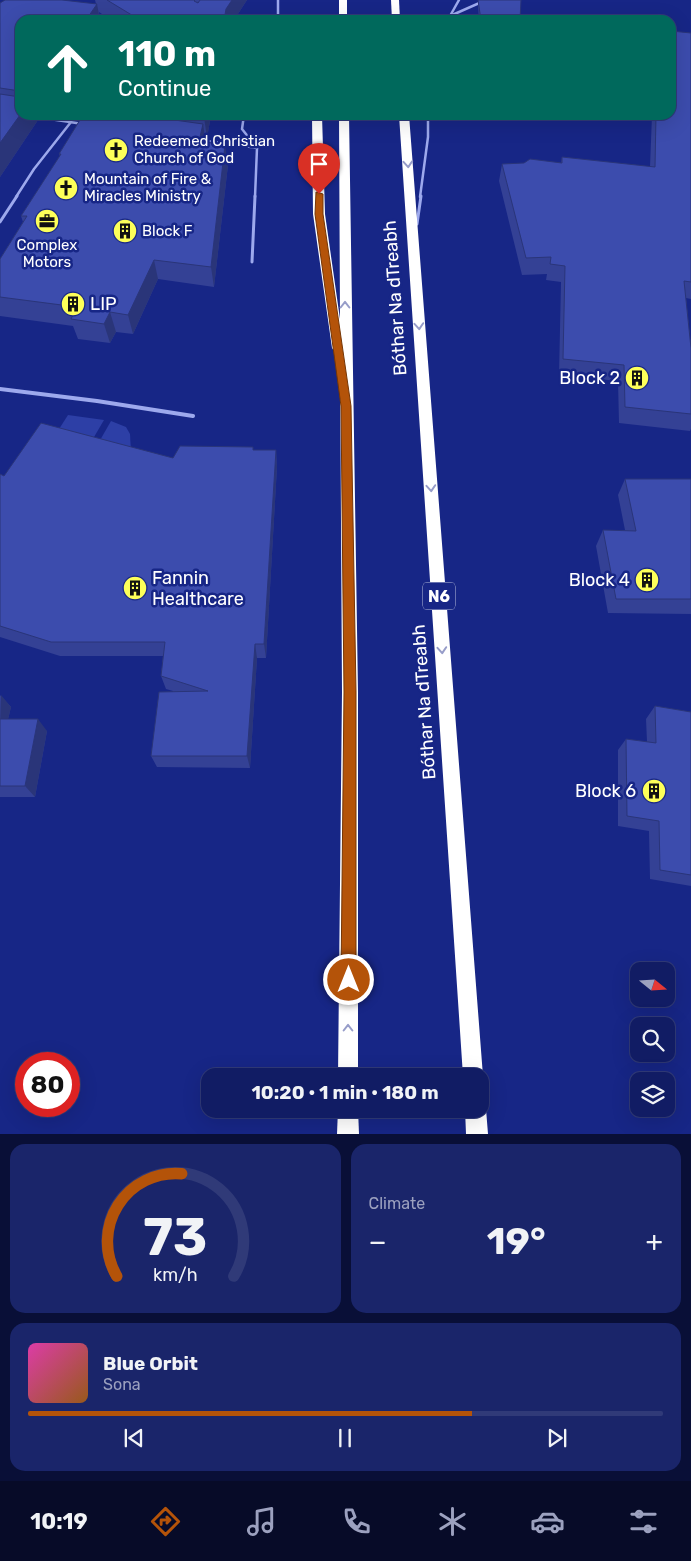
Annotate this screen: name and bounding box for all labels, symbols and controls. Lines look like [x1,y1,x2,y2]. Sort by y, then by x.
text: 110 m [118,33,216,75]
icon: ahead [35,35,100,100]
text: Continue [118,75,211,102]
place label: Redeemed Christian Church of God [134,132,275,167]
church icon: Redeemed Christian Church of God [103,137,129,163]
pin [298,143,340,194]
icon: arrive [305,150,333,178]
one-way arrow [402,160,413,168]
place label: Mountain of Fire & Miracles Ministry [84,170,212,205]
church icon: Mountain of Fire & Miracles Ministry [53,175,79,201]
office icon: Complex Motors [34,208,60,234]
building icon: Block F [112,218,138,244]
street label: Bóthar Na dTreabh [379,220,411,376]
place label: Block F [142,222,193,240]
place label: Complex Motors [17,236,77,271]
building icon: LIP [60,291,86,317]
place label: LIP [90,293,117,315]
one-way arrow [340,301,350,308]
one-way arrow [414,322,425,330]
building icon: Block 2 [624,365,650,391]
place label: Block 2 [559,367,620,389]
one-way arrow [425,484,436,492]
place label: Fannin Healthcare [152,567,244,610]
building icon: Block 4 [634,567,660,593]
place label: Block 4 [569,569,630,591]
building icon: Fannin Healthcare [122,575,148,601]
road number: N6 [423,582,455,610]
street label: Bóthar Na dTreabh [408,624,440,780]
one-way arrow [437,646,448,654]
building icon: Block 6 [641,778,667,804]
place label: Block 6 [575,780,636,802]
position arrow [322,953,374,1005]
north arrow [630,962,675,1008]
map controls [630,962,675,1117]
button: search [630,1017,675,1062]
one-way arrow [343,1023,354,1031]
speed limit sign: 80 [15,1052,80,1117]
button: layers [630,1072,675,1117]
text: 10:20 · 1 min · 180 m [251,1081,439,1104]
text: Climate [369,1194,425,1213]
text: 73 [143,1206,207,1268]
text: 19° [487,1218,546,1264]
text: − [369,1225,387,1258]
text: + [646,1225,663,1258]
text: km/h [153,1264,198,1285]
text: Blue Orbit [103,1352,198,1375]
text: Sona [103,1375,141,1394]
icon: previous [120,1424,148,1452]
icon: pause [331,1424,359,1452]
icon: next [543,1424,571,1452]
icon: directions [148,1504,183,1539]
icon: music [244,1504,279,1539]
icon: phone [339,1504,374,1539]
icon: climate [435,1504,470,1539]
icon: car [530,1504,565,1539]
icon: filters [626,1504,661,1539]
text: 10:19 [30,1508,88,1535]

